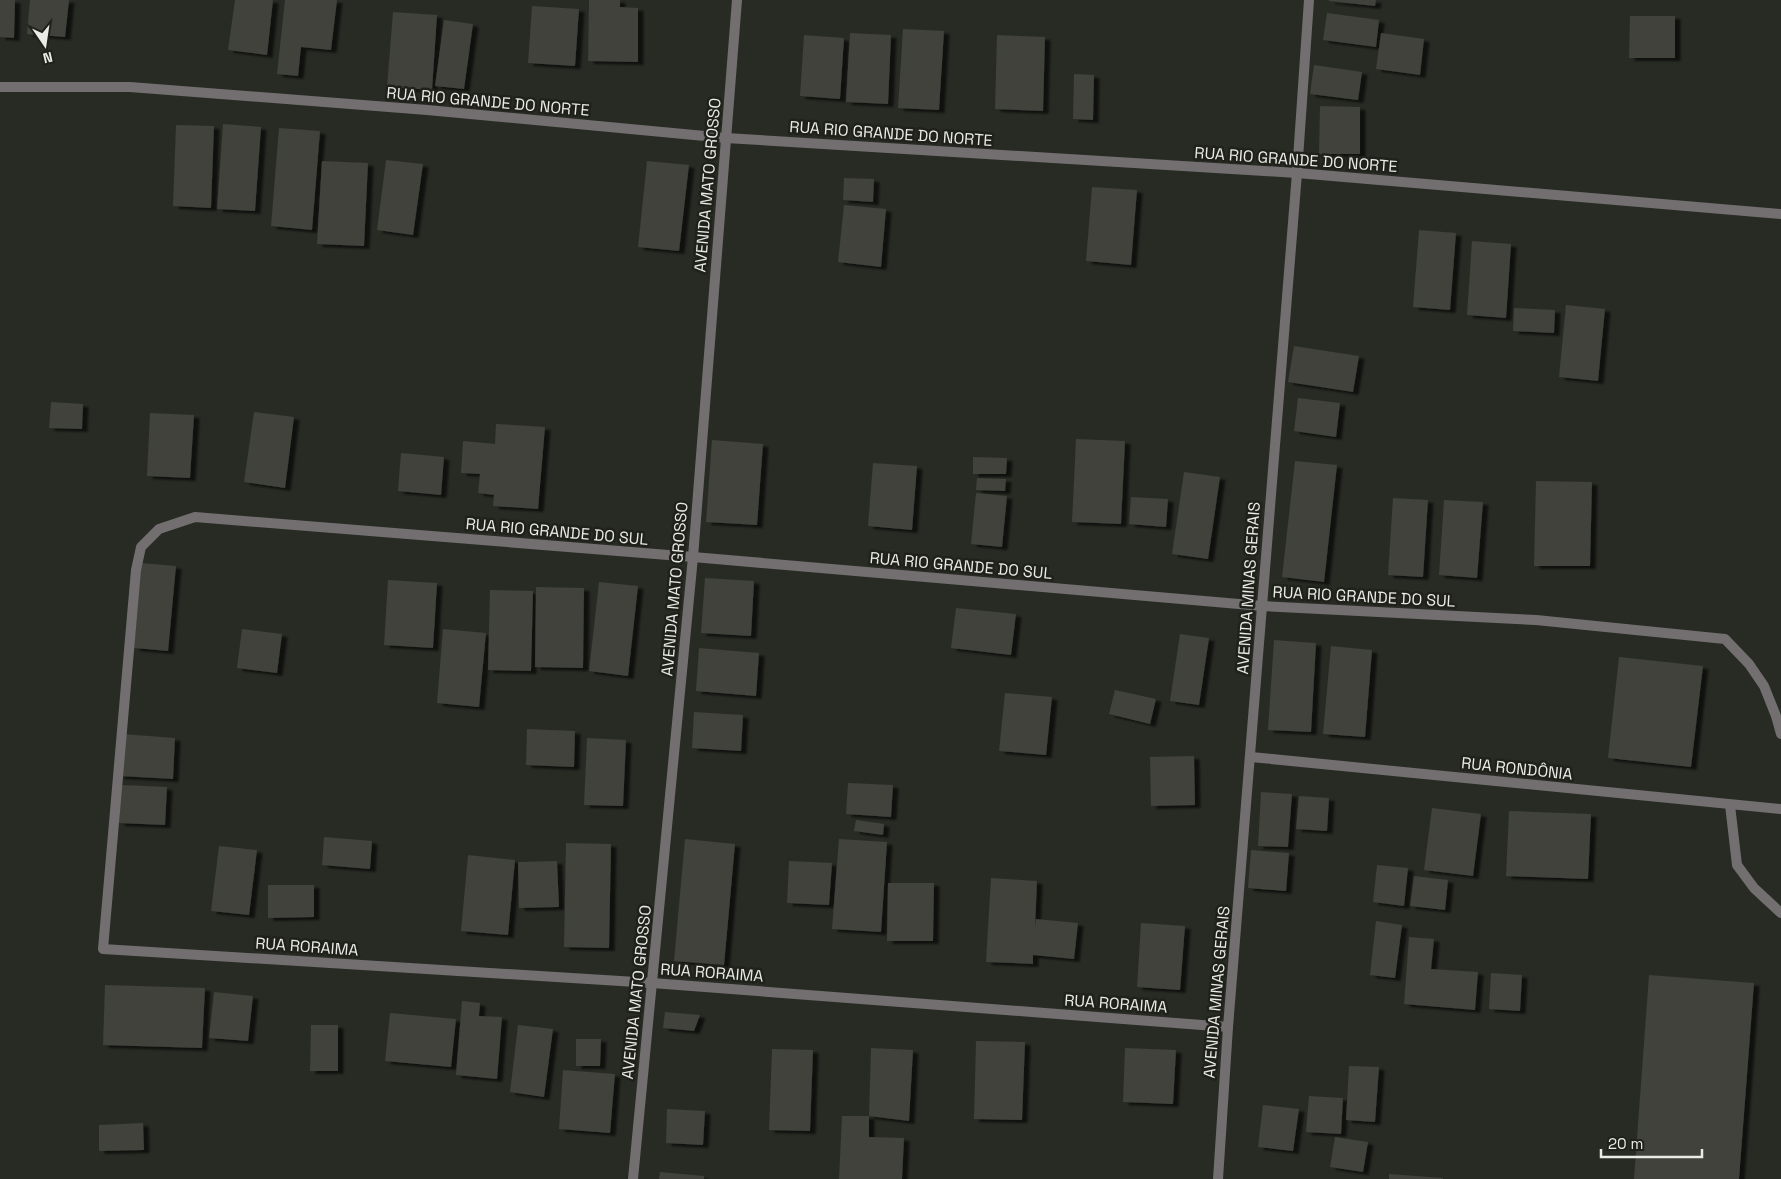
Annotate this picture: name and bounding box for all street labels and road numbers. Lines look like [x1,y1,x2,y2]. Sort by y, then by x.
street label: RUA RIO GRANDE DO NORTE [386,82,590,121]
street label: AVENIDA MATO GROSSO [689,97,726,273]
street label: RUA RIO GRANDE DO NORTE [789,116,993,151]
street label: RUA RIO GRANDE DO NORTE [1194,142,1398,177]
street label: AVENIDA MATO GROSSO [656,501,693,677]
street label: AVENIDA MINAS GERAIS [1232,501,1265,675]
street label: RUA RIO GRANDE DO SUL [465,513,649,550]
street label: RUA RIO GRANDE DO SUL [869,547,1053,584]
street label: RUA RIO GRANDE DO SUL [1272,581,1456,612]
street label: RUA RONDÔNIA [1460,752,1574,785]
street label: AVENIDA MATO GROSSO [617,904,656,1080]
street label: AVENIDA MINAS GERAIS [1199,905,1235,1079]
street label: RUA RORAIMA [255,932,359,961]
street label: RUA RORAIMA [660,958,764,987]
street label: RUA RORAIMA [1064,989,1168,1018]

